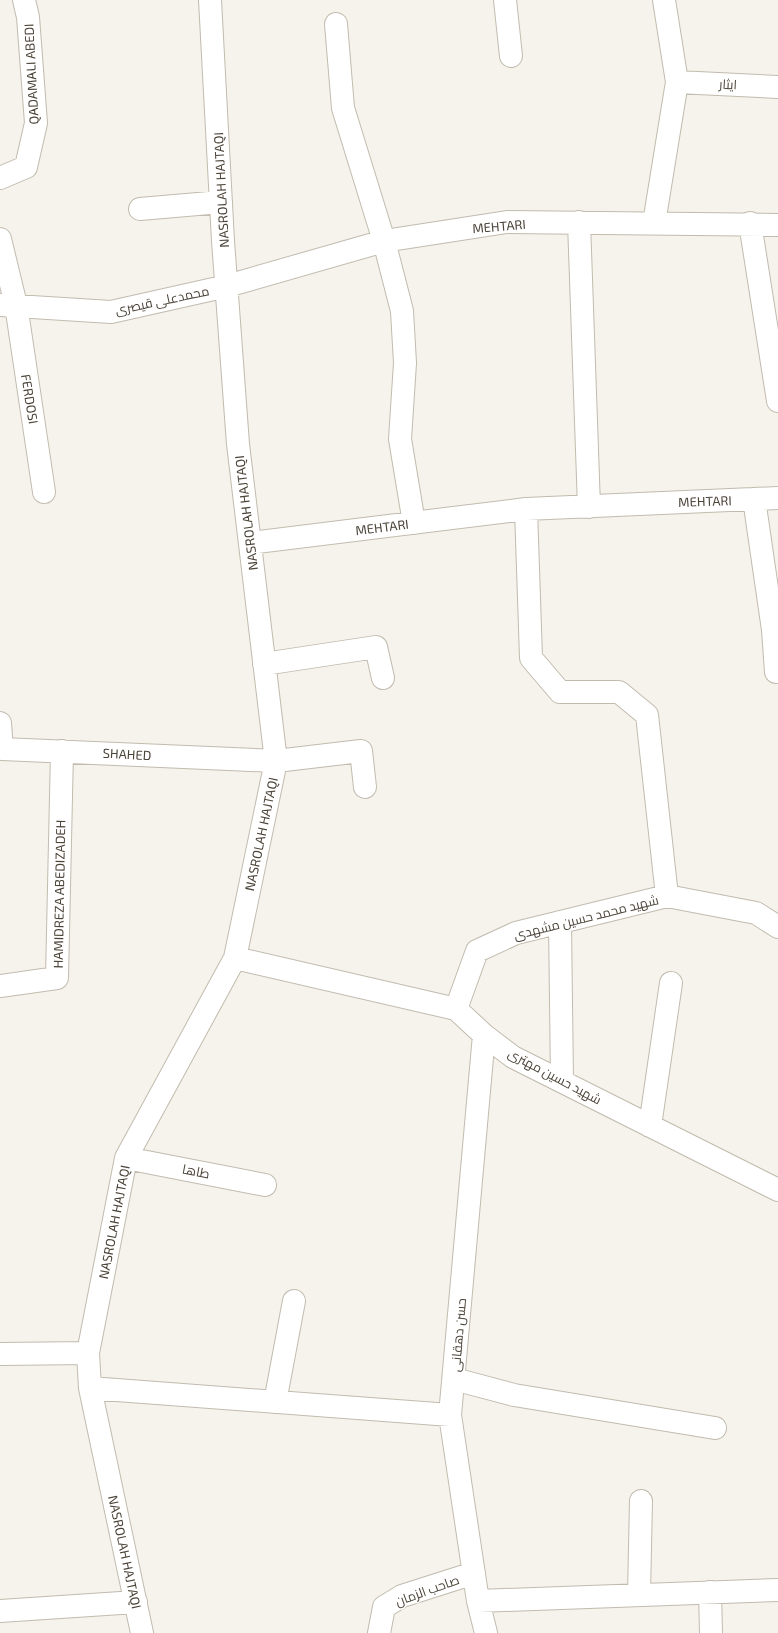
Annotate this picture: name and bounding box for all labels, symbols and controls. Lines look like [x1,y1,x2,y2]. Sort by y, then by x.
street label: QADAMALI ABEDI [20,23,42,125]
street label: ایثار [718,75,737,92]
street label: NASROLAH HAJTAQI [210,132,232,248]
street label: MEHTARI [472,216,526,236]
street label: محمدعلی قیصری [113,282,211,318]
street label: FERDOSI [18,373,42,425]
street label: NASROLAH HAJTAQI [231,455,261,571]
street label: MEHTARI [678,492,732,510]
street label: MEHTARI [354,516,410,538]
street label: SHAHED [102,745,152,763]
street label: NASROLAH HAJTAQI [241,776,281,892]
street label: HAMIDREZA ABEDIZADEH [50,819,68,969]
street label: شهید محمد حسین مشهدی [512,891,660,943]
street label: شهید حسین مهتری [506,1045,604,1107]
street label: طاها [181,1161,211,1181]
street label: NASROLAH HAJTAQI [95,1164,133,1280]
street label: حسن دهقانی [447,1297,469,1373]
street label: NASROLAH HAJTAQI [105,1494,145,1610]
street label: صاحب الزمان [393,1571,461,1609]

